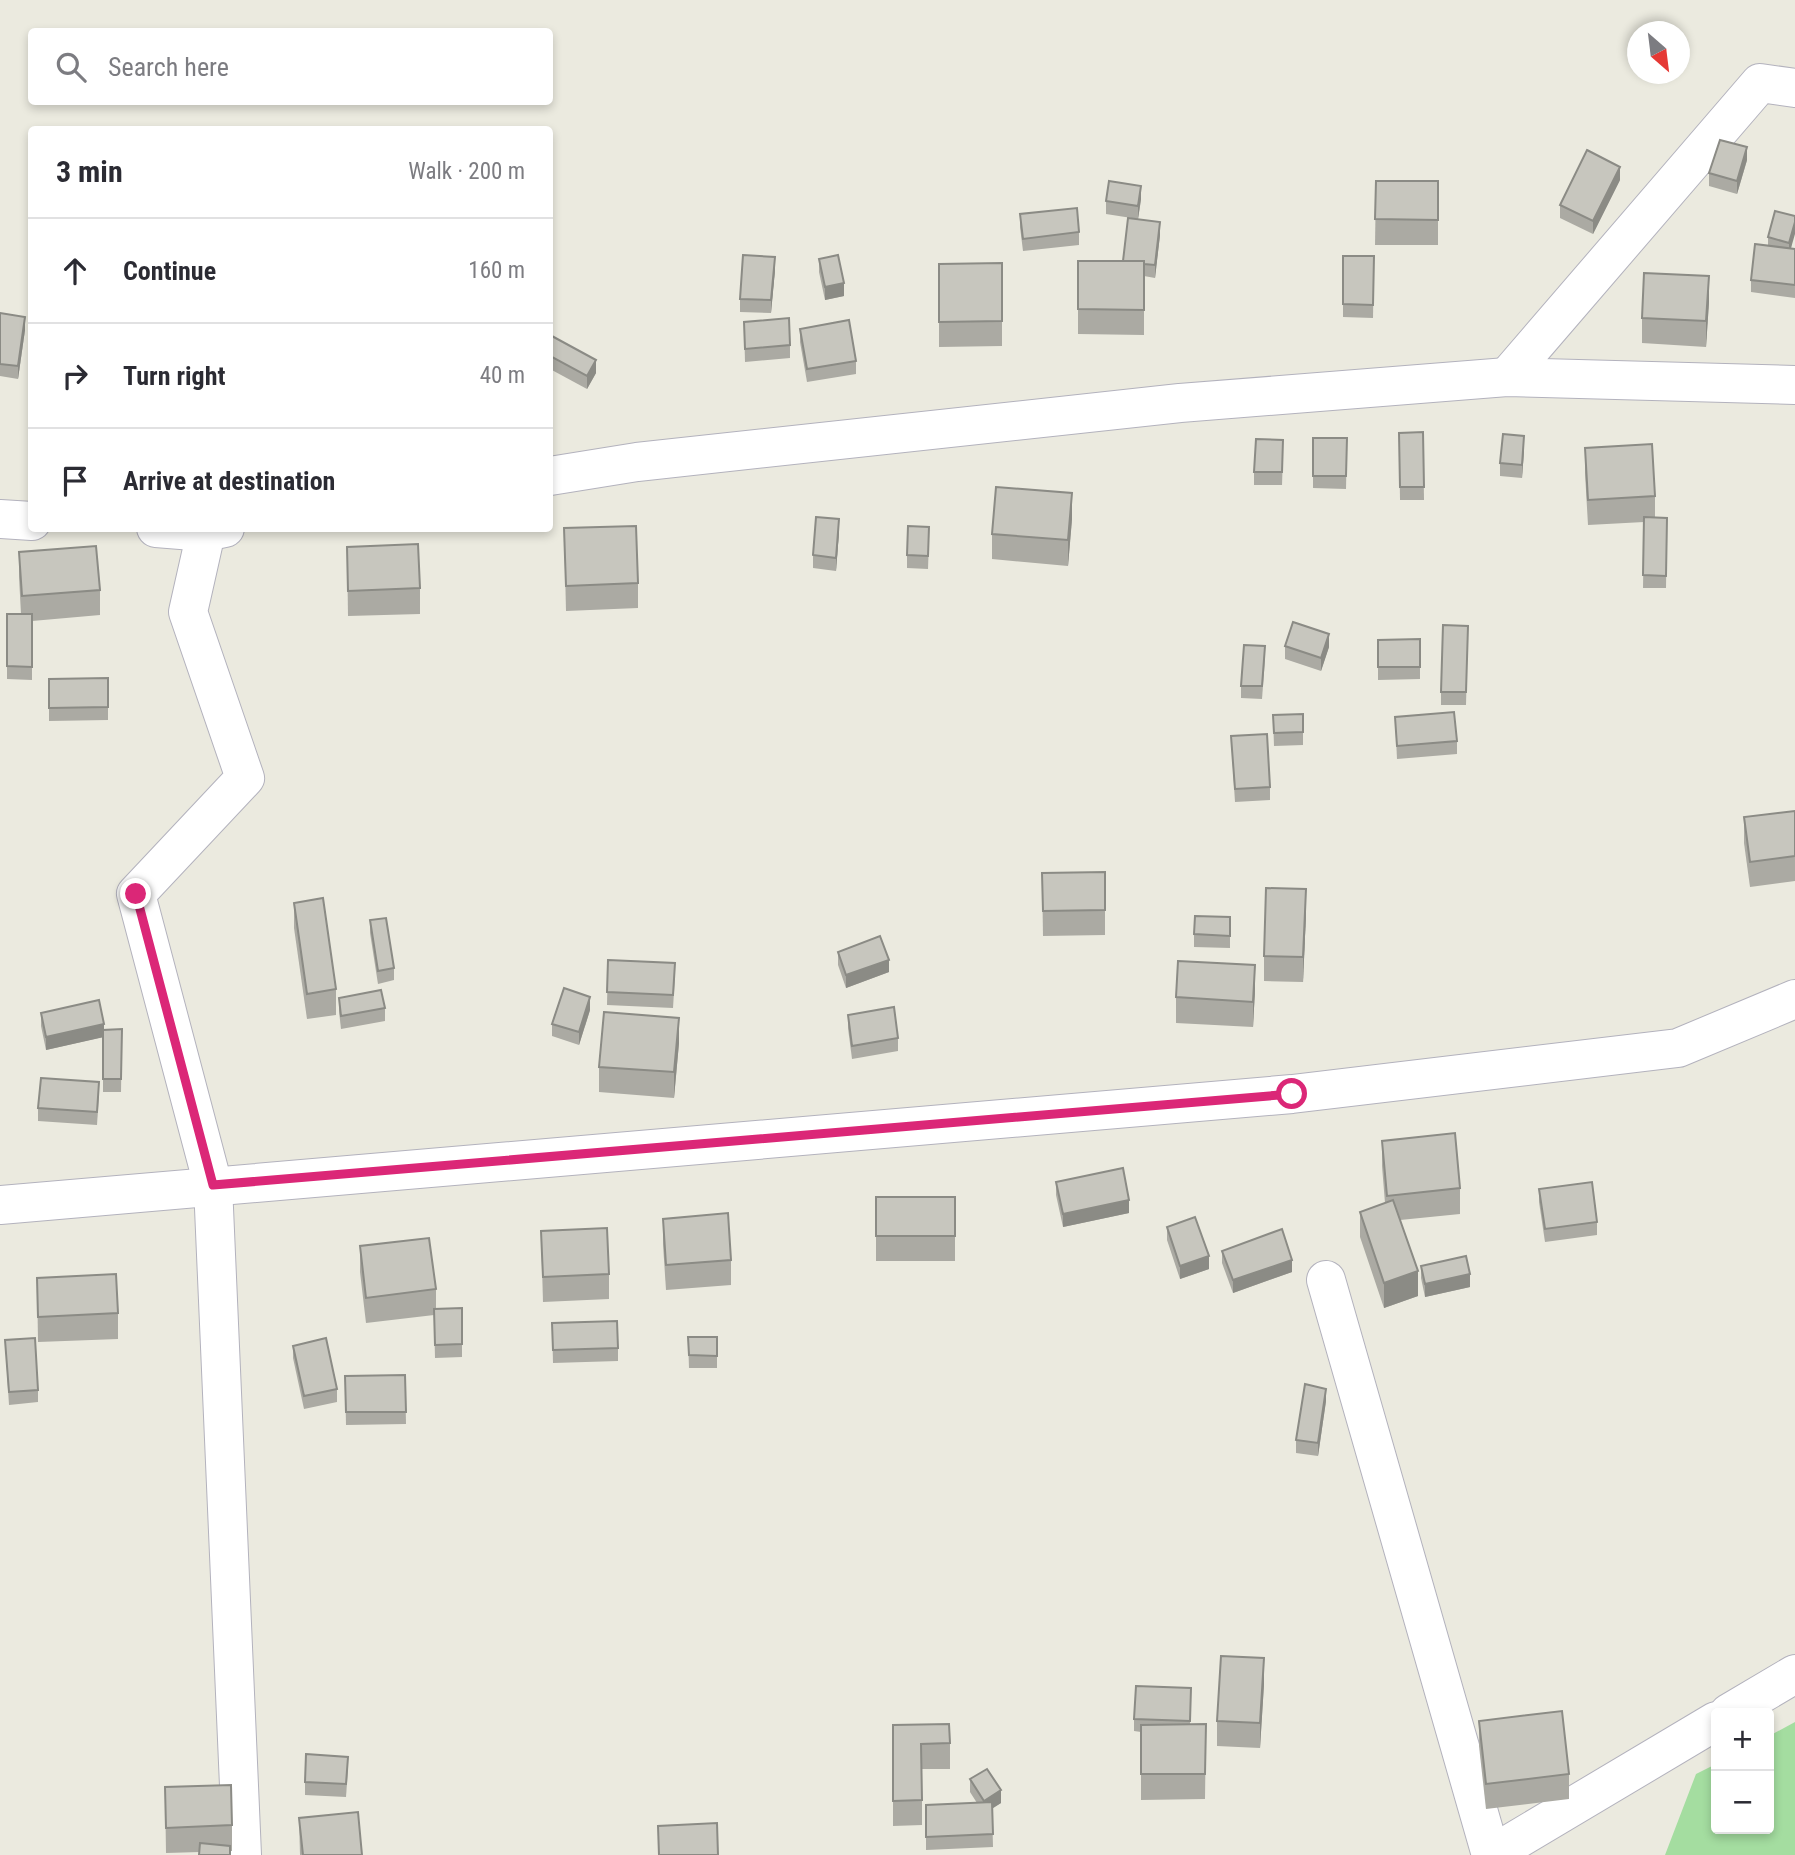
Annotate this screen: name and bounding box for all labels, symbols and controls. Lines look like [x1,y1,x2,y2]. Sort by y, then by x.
north arrow [1627,21,1690,84]
search box [28,28,553,105]
icon: search [52,48,90,86]
text: Search here [108,52,229,82]
text: 3 min [56,154,123,189]
text: Walk · 200 m [408,158,525,185]
icon: ahead [56,252,94,290]
text: Continue [123,256,216,286]
text: 160 m [468,257,525,284]
icon: right [56,357,94,395]
text: Turn right [123,361,225,391]
text: 40 m [480,362,525,389]
icon: arrive [56,462,94,500]
text: Arrive at destination [123,466,335,496]
route end [120,878,151,909]
route start [1276,1078,1307,1109]
map controls [1711,1708,1774,1834]
button: + [1711,1708,1774,1771]
button: − [1711,1771,1774,1834]

